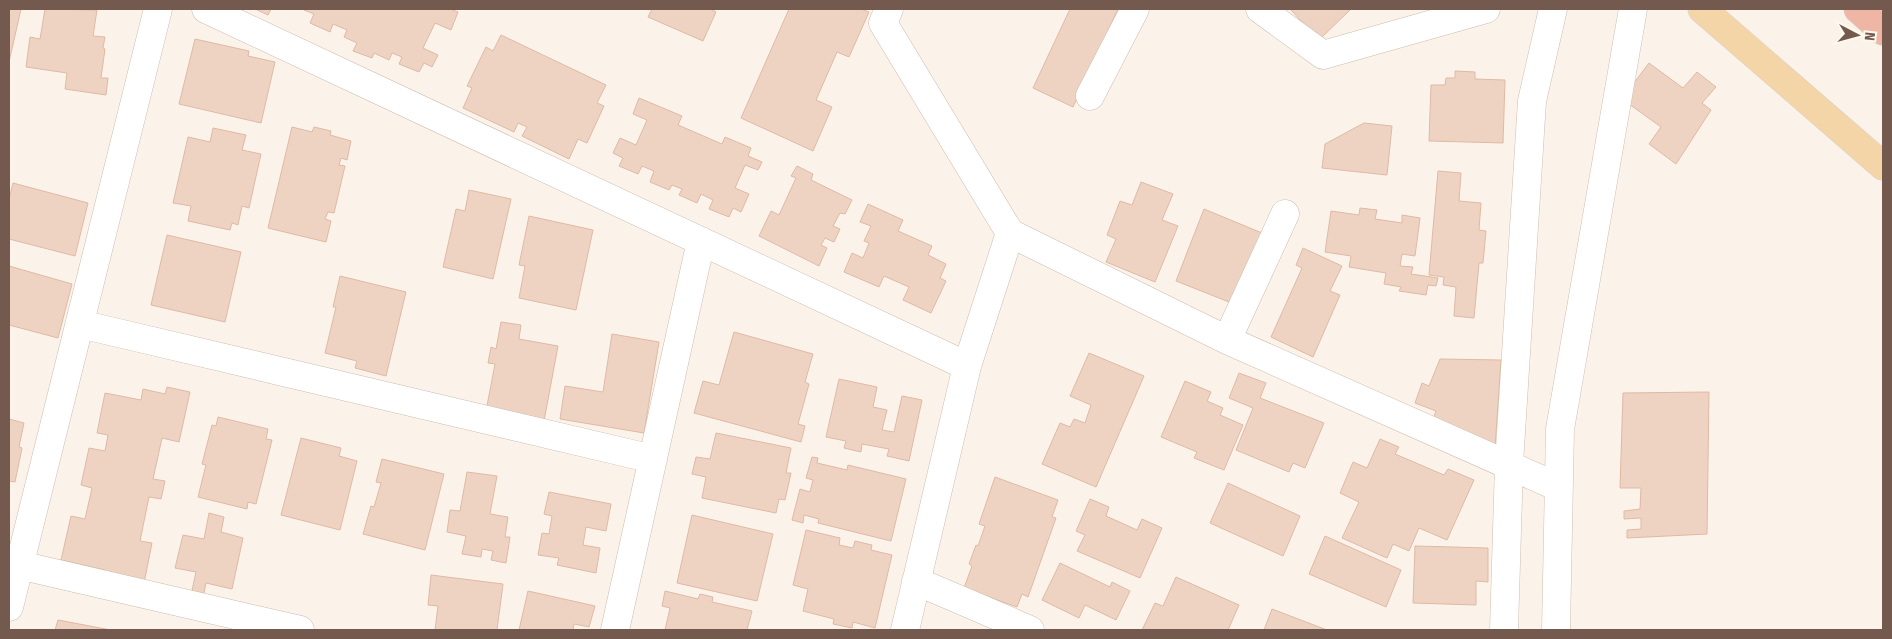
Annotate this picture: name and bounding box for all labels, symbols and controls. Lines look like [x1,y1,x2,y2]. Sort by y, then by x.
north arrow [1832,10,1882,60]
text: N [1861,31,1878,41]

